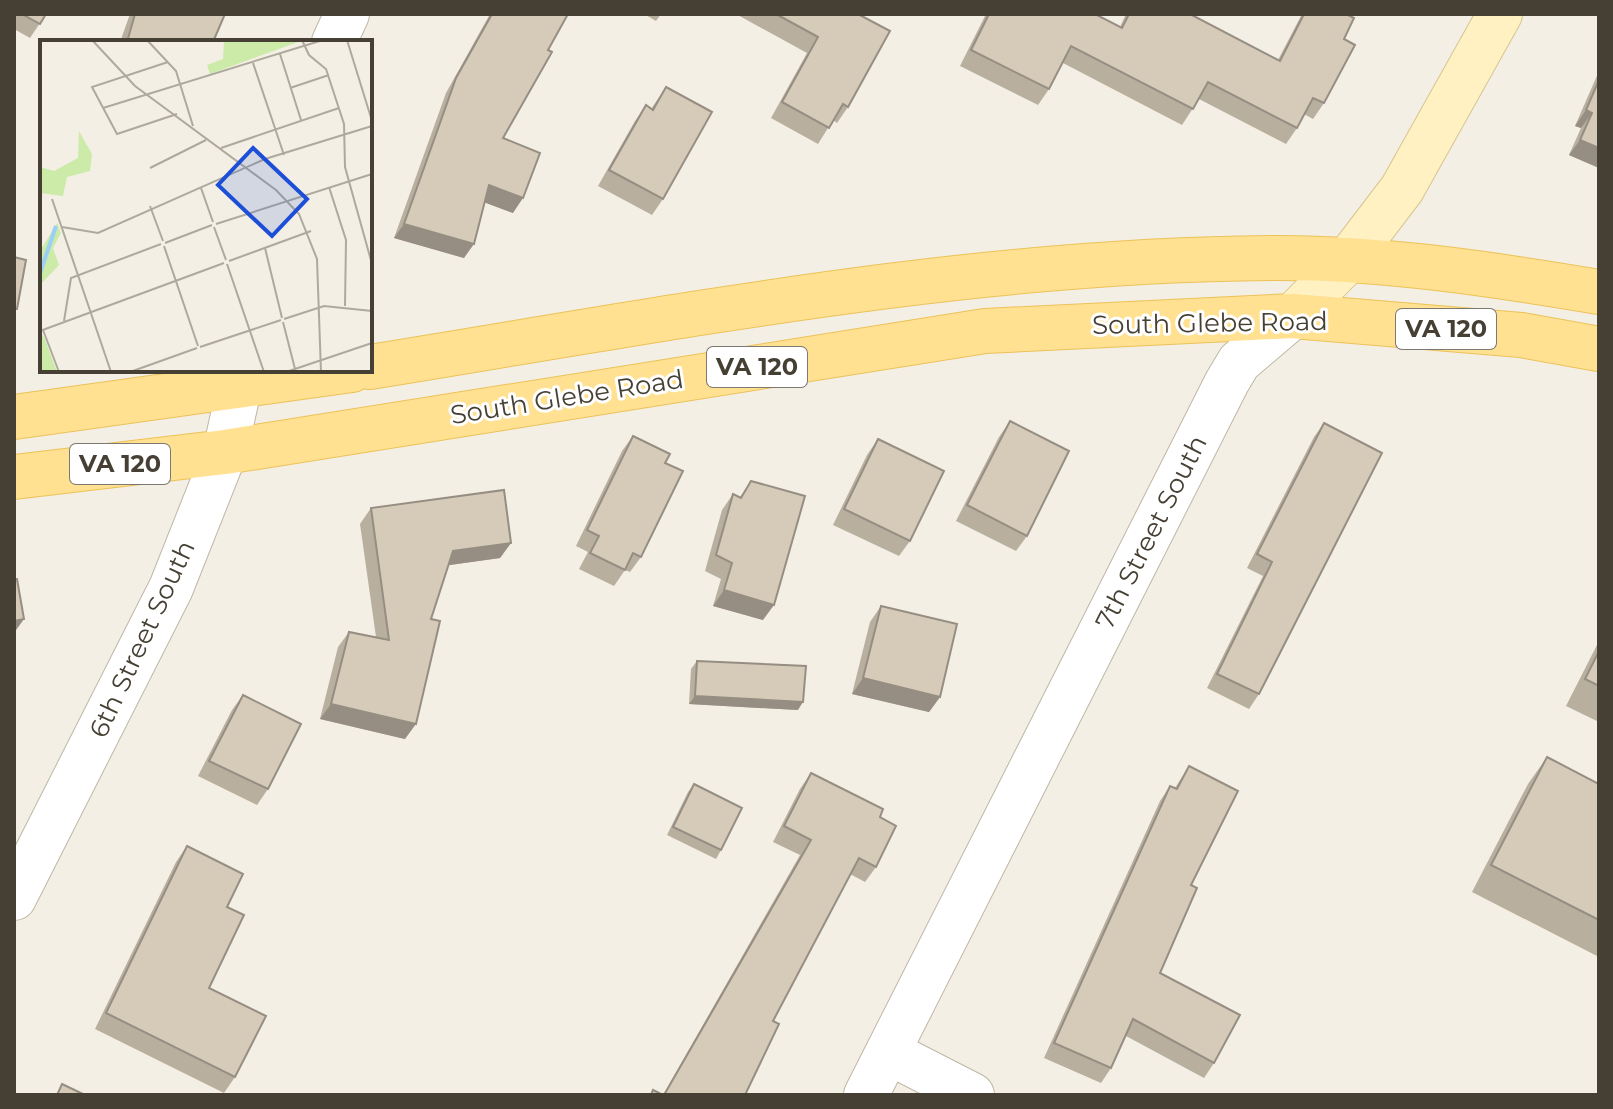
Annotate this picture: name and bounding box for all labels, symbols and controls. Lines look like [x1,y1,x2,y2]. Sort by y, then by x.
inset map [40,40,372,372]
street label: South Glebe Road [1092,305,1328,341]
road number: VA 120 [1396,309,1496,349]
road number: VA 120 [707,347,807,387]
street label: South Glebe Road [448,363,686,431]
street label: 7th Street South [1088,430,1214,634]
road number: VA 120 [70,444,170,484]
street label: 6th Street South [82,535,202,743]

